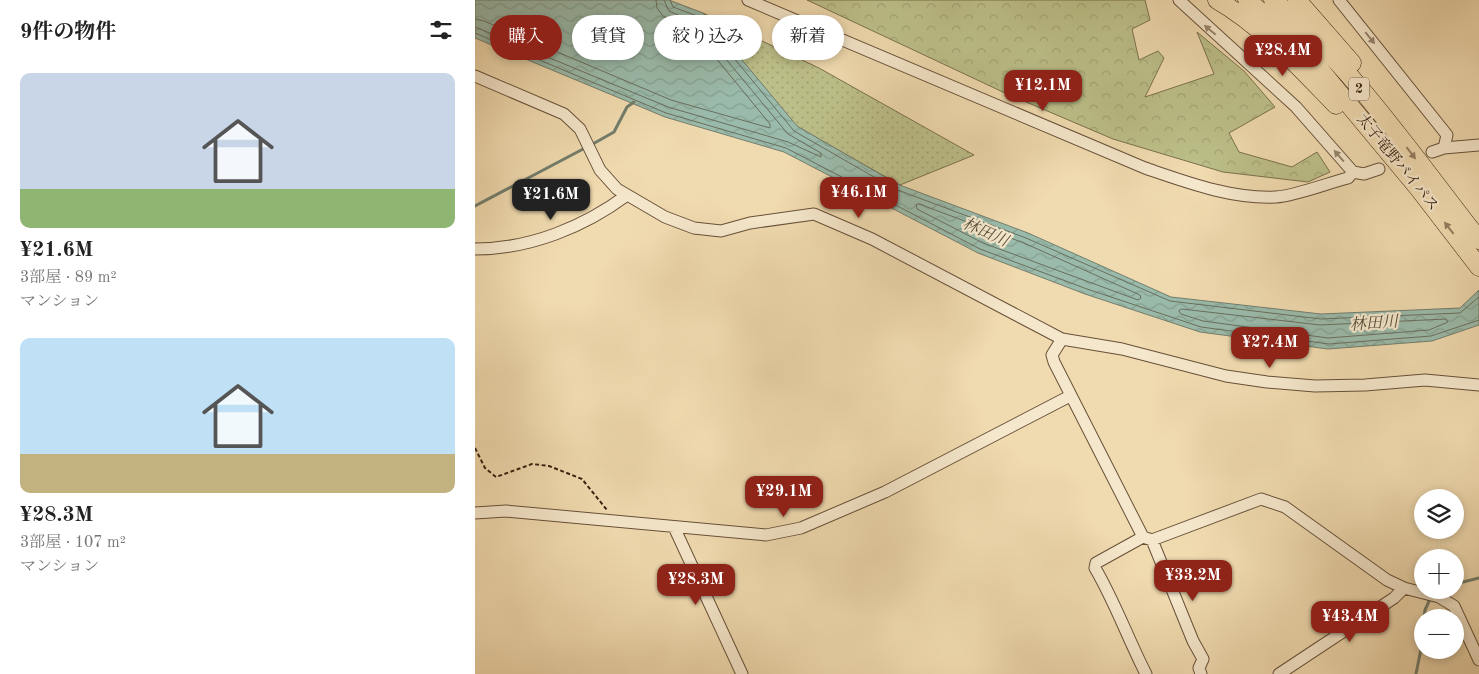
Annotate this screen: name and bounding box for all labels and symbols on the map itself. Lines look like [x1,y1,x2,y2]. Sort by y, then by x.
one-way arrow [1205,24,1217,36]
one-way arrow [1364,31,1375,44]
pin: ¥28.4M [1242,34,1324,77]
pin: ¥12.1M [1002,70,1084,112]
road number: 2 [1349,78,1369,100]
street label: 太子竜野バイパス [1354,111,1442,214]
one-way arrow [1406,146,1416,160]
one-way arrow [1333,150,1345,162]
pin: ¥46.1M [818,176,900,219]
pin: ¥21.6M [510,178,592,221]
water label: 林田川 [960,214,1013,251]
one-way arrow [1444,222,1455,235]
water label: 林田川 [1349,312,1400,334]
pin: ¥27.4M [1229,326,1311,369]
pin: ¥29.1M [743,476,825,518]
pin: ¥33.2M [1152,560,1234,602]
pin: ¥28.3M [655,564,737,606]
pin: ¥43.4M [1309,600,1391,643]

